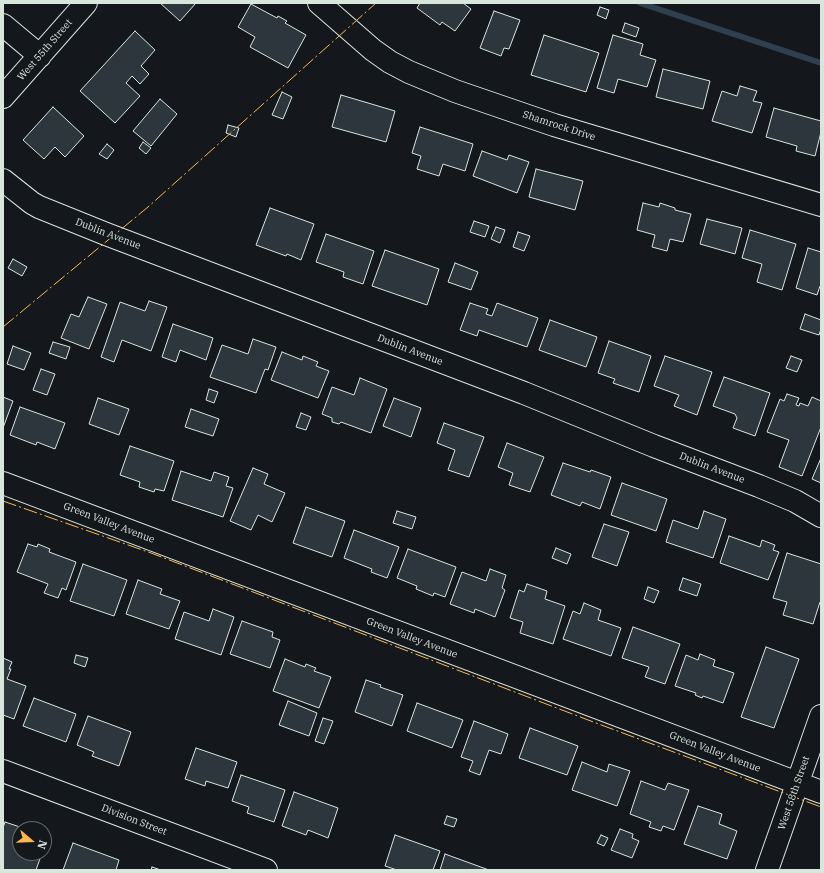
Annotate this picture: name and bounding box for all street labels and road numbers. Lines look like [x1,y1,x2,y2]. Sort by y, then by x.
street label: West 55th Street [15,17,75,83]
street label: Shamrock Drive [521,109,597,143]
street label: Dublin Avenue [74,216,142,252]
street label: Dublin Avenue [376,332,444,368]
street label: Dublin Avenue [678,450,746,486]
street label: Green Valley Avenue [62,500,156,546]
street label: Green Valley Avenue [365,615,459,661]
street label: Green Valley Avenue [668,729,762,775]
street label: West 58th Street [776,754,812,832]
street label: Division Street [100,802,168,838]

